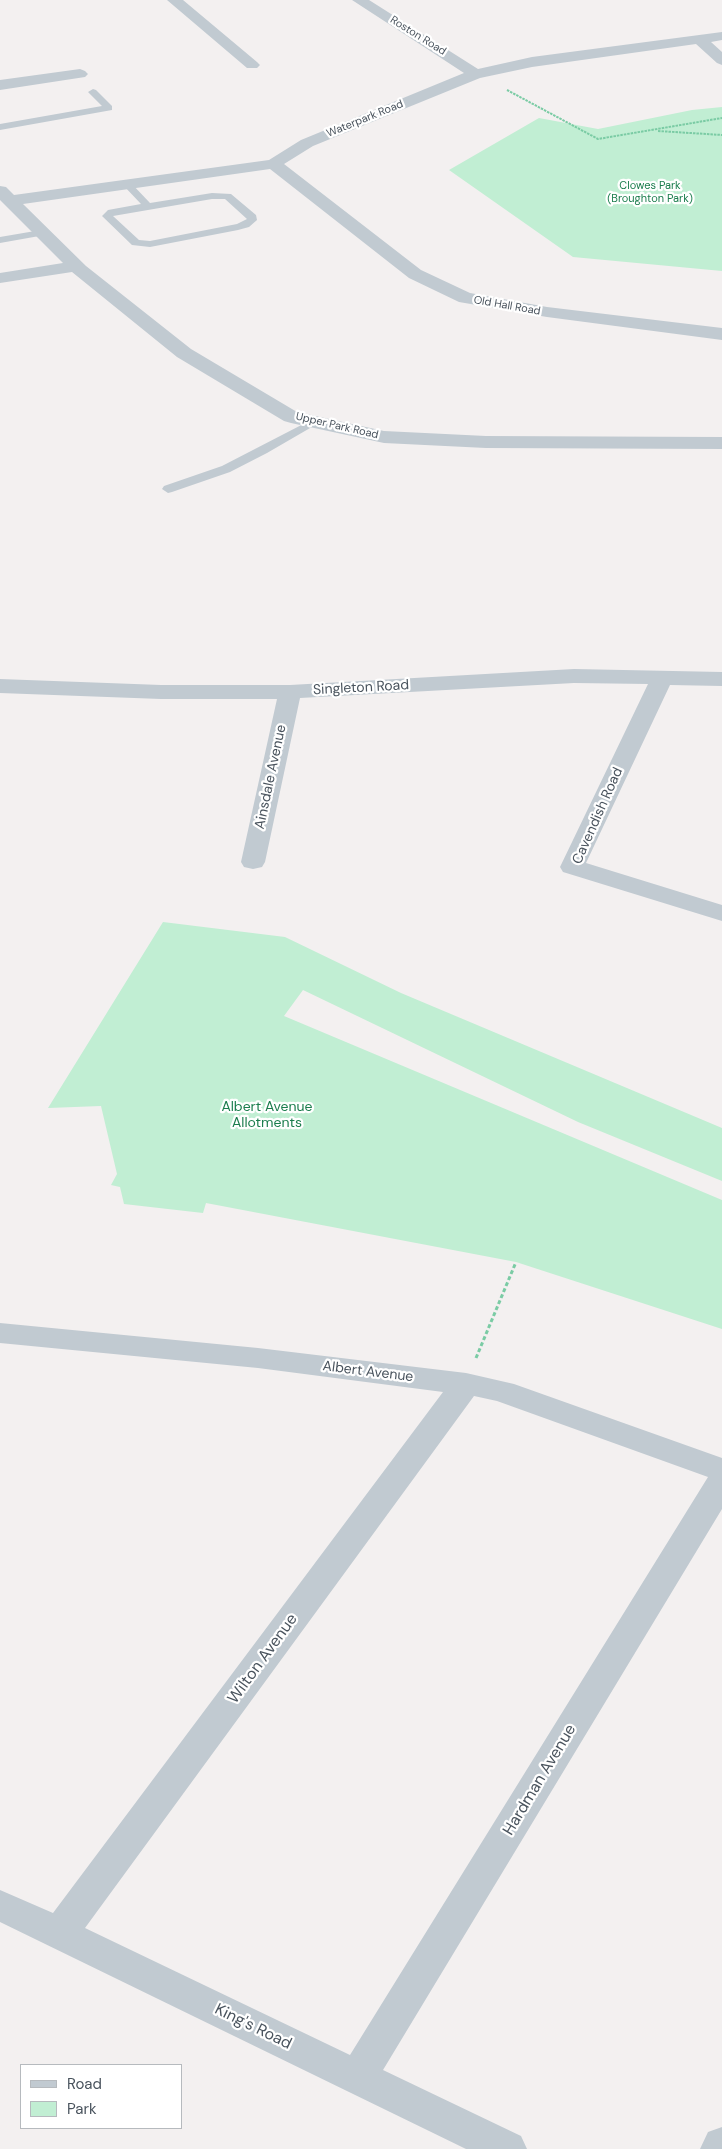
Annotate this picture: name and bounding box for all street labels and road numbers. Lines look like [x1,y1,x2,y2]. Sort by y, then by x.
street label: Roston Road [388,14,448,58]
street label: Waterpark Road [325,98,405,140]
street label: Old Hall Road [473,294,541,318]
street label: Upper Park Road [294,410,380,442]
street label: Singleton Road [313,677,409,699]
street label: Ainsdale Avenue [252,723,290,831]
street label: Cavendish Road [569,765,627,867]
street label: Albert Avenue [322,1358,414,1386]
street label: Wilton Avenue [224,1610,302,1708]
street label: Hardman Avenue [499,1721,581,1839]
street label: King's Road [211,2000,295,2054]

